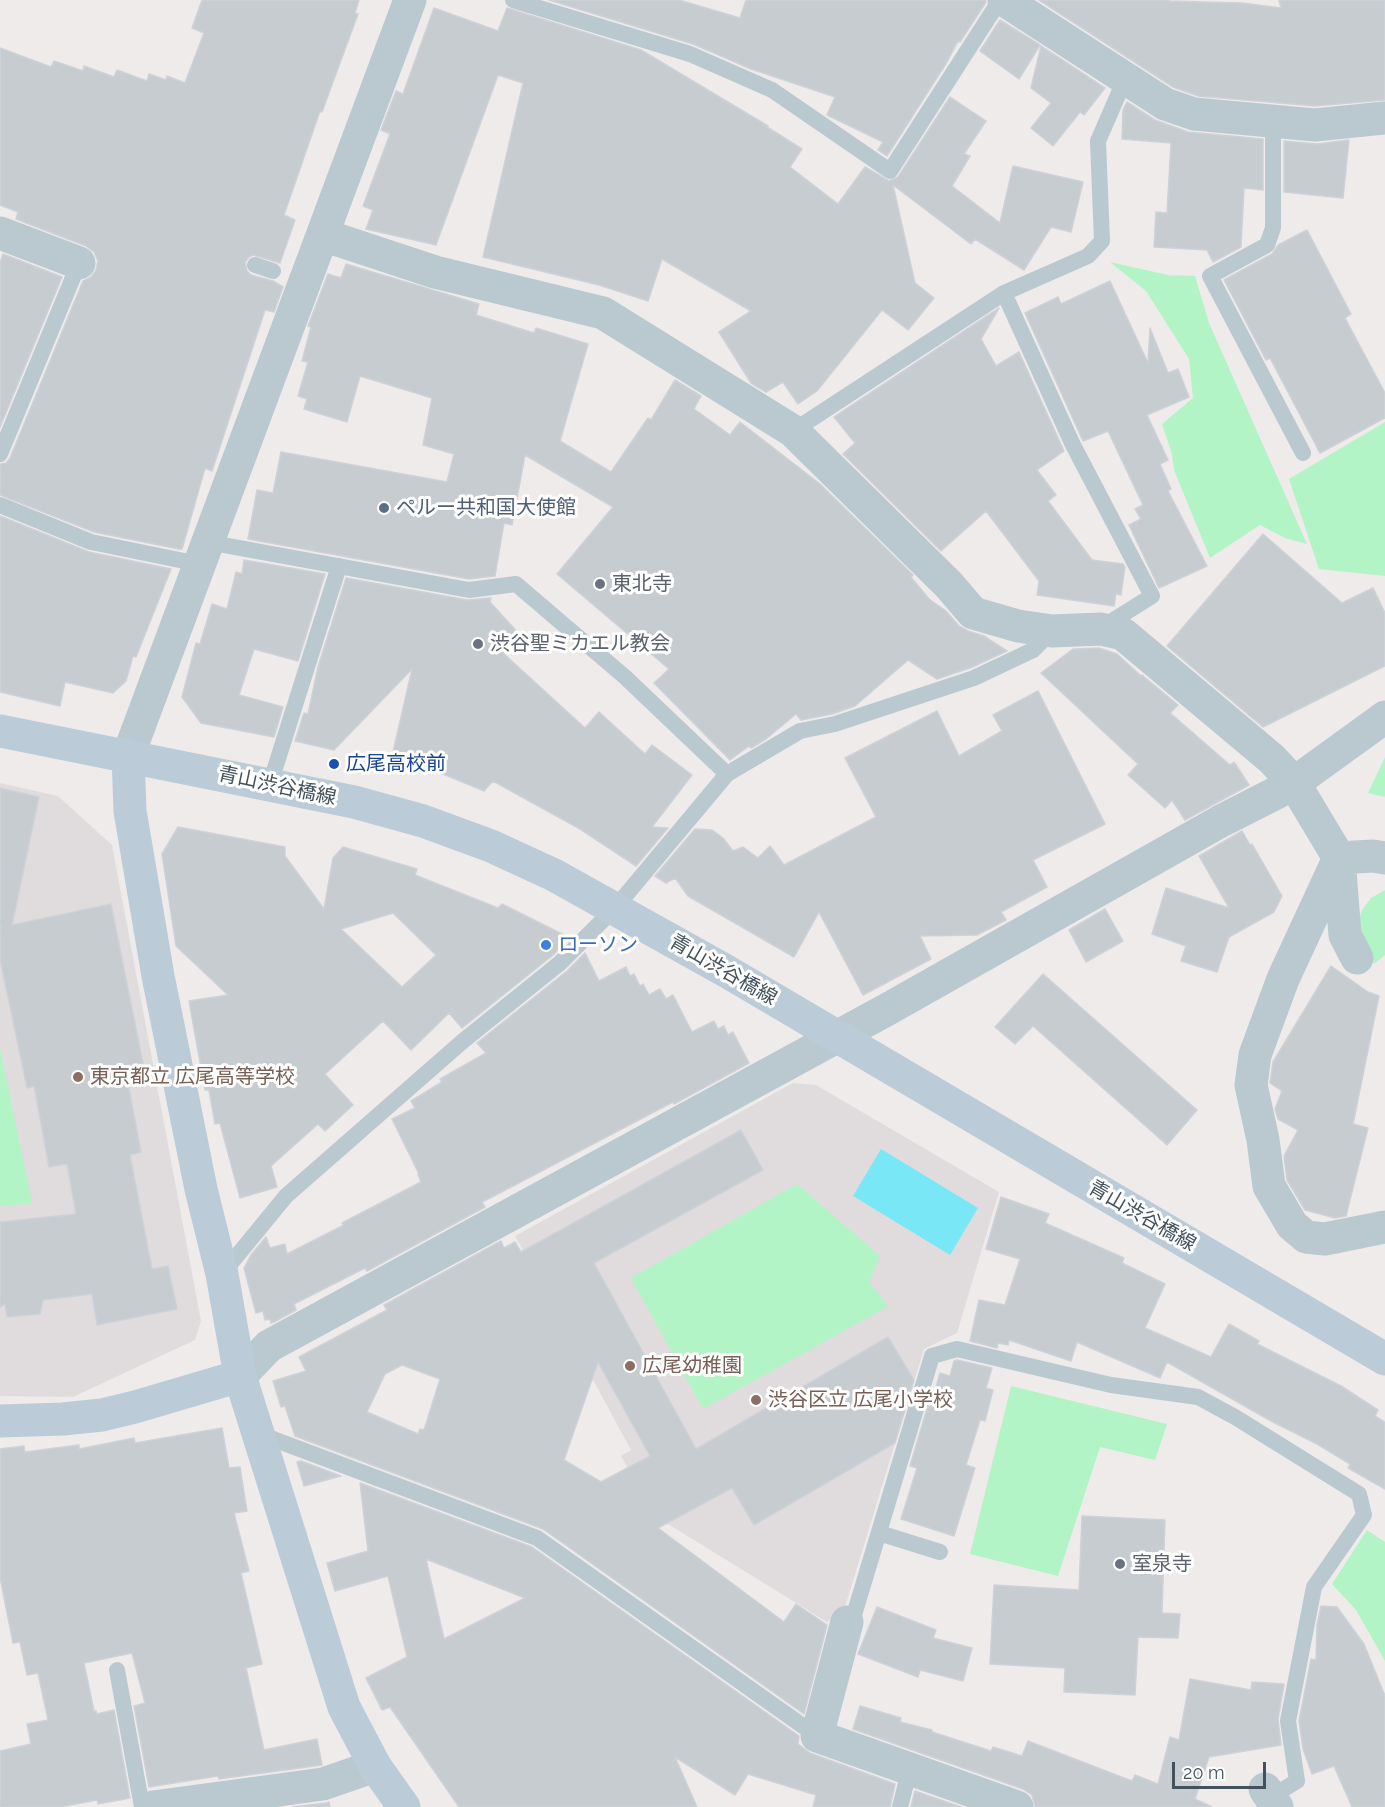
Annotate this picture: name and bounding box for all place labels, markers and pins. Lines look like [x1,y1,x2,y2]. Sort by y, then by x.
place label: ペルー共和国大使館 [396,496,576,520]
marker: ペルー共和国大使館 [377,501,391,515]
place label: 東北寺 [612,572,672,596]
marker: 東北寺 [593,577,607,591]
place label: 渋谷聖ミカエル教会 [490,632,670,656]
marker: 渋谷聖ミカエル教会 [471,637,485,651]
place label: 広尾高校前 [346,752,446,776]
marker: 広尾高校前 [327,757,341,771]
place label: ローソン [558,933,638,957]
marker: ローソン [539,938,553,952]
place label: 東京都立 広尾高等学校 [90,1065,295,1089]
marker: 東京都立 広尾高等学校 [71,1070,85,1084]
place label: 広尾幼稚園 [642,1354,742,1378]
marker: 広尾幼稚園 [623,1359,637,1373]
place label: 渋谷区立 広尾小学校 [768,1388,953,1412]
marker: 渋谷区立 広尾小学校 [749,1393,763,1407]
place label: 室泉寺 [1132,1552,1192,1576]
marker: 室泉寺 [1113,1557,1127,1571]

